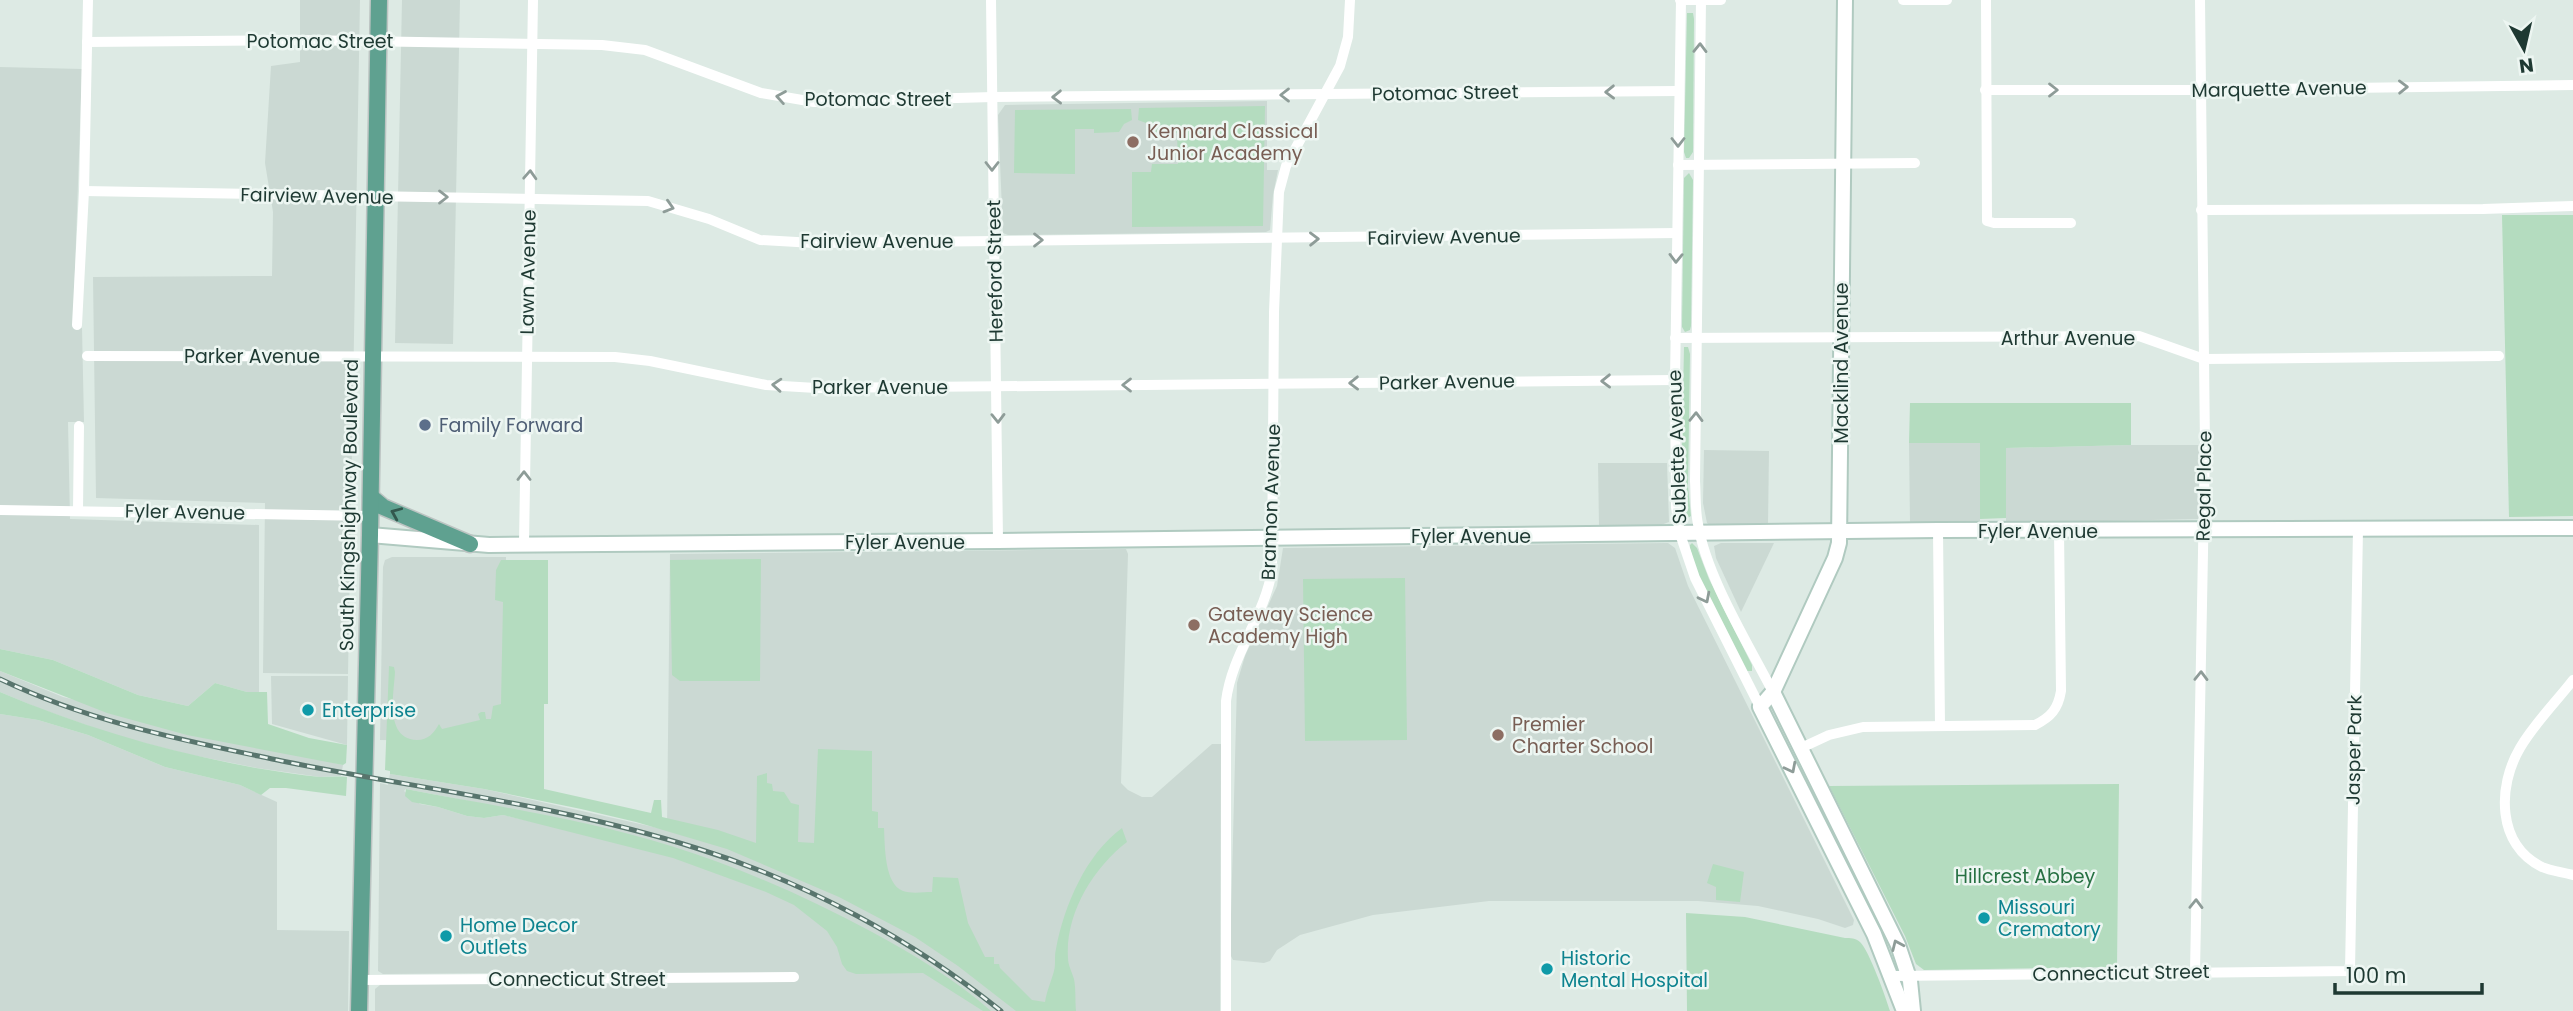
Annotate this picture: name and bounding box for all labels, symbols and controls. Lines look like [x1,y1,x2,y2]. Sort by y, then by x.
north arrow [2489,14,2559,84]
street label: Potomac Street [247,28,394,55]
one-way arrow [1692,42,1708,53]
text: N [2517,51,2535,80]
street label: Marquette Avenue [2191,74,2367,104]
street label: Potomac Street [1371,78,1519,108]
one-way arrow [2398,80,2409,95]
one-way arrow [2048,82,2059,98]
one-way arrow [1604,84,1615,99]
street label: Potomac Street [805,86,952,113]
one-way arrow [1279,87,1289,103]
one-way arrow [1051,89,1062,105]
one-way arrow [775,90,787,105]
place label: Kennard Classical Junior Academy [1147,118,1318,167]
marker: Kennard Classical Junior Academy [1125,134,1141,150]
one-way arrow [1670,137,1686,147]
one-way arrow [984,161,1000,172]
one-way arrow [522,169,537,180]
street label: Fairview Avenue [240,181,394,211]
one-way arrow [438,189,449,205]
one-way arrow [663,199,675,214]
street label: Hereford Street [980,199,1010,343]
street label: Lawn Avenue [513,209,543,335]
street label: Fairview Avenue [1367,222,1521,252]
street label: Fairview Avenue [800,228,954,255]
one-way arrow [1309,231,1320,246]
one-way arrow [1033,232,1044,248]
one-way arrow [1668,253,1684,264]
street label: Macklind Avenue [1828,282,1855,444]
street label: Arthur Avenue [2001,325,2135,352]
street label: Parker Avenue [184,343,320,370]
street label: South Kingshighway Boulevard [333,359,365,651]
street label: Parker Avenue [1379,367,1515,397]
street label: Sublette Avenue [1661,369,1693,525]
one-way arrow [1601,373,1612,388]
street label: Parker Avenue [812,374,948,401]
one-way arrow [1349,375,1359,391]
one-way arrow [1121,377,1132,393]
one-way arrow [771,378,782,393]
one-way arrow [1688,411,1704,422]
place label: Family Forward [439,412,583,439]
one-way arrow [990,413,1005,424]
marker: Family Forward [417,417,433,433]
street label: Brannon Avenue [1255,423,1287,581]
street label: Regal Place [2190,430,2218,542]
one-way arrow [516,470,532,481]
street label: Fyler Avenue [125,497,245,527]
one-way arrow [391,507,404,521]
street label: Fyler Avenue [1978,518,2098,545]
street label: Fyler Avenue [1411,523,1531,550]
street label: Fyler Avenue [845,529,965,556]
one-way arrow [1696,591,1710,603]
place label: Gateway Science Academy High [1208,601,1373,650]
marker: Gateway Science Academy High [1186,617,1202,633]
one-way arrow [2193,670,2209,681]
street label: Jasper Park [2340,694,2368,805]
place label: Enterprise [322,697,416,724]
marker: Enterprise [300,702,316,718]
place label: Premier Charter School [1512,711,1653,760]
marker: Premier Charter School [1490,727,1506,743]
one-way arrow [1782,761,1796,773]
park label: Hillcrest Abbey [1955,863,2096,890]
place label: Missouri Crematory [1998,894,2101,943]
one-way arrow [2189,898,2204,909]
marker: Missouri Crematory [1976,910,1992,926]
place label: Home Decor Outlets [460,912,578,961]
marker: Home Decor Outlets [438,928,454,944]
one-way arrow [1891,940,1905,952]
place label: Historic Mental Hospital [1561,945,1708,994]
scale bar [2335,951,2482,995]
street label: Connecticut Street [2032,958,2210,988]
marker: Historic Mental Hospital [1539,961,1555,977]
text: 100 m [2346,961,2406,990]
street label: Connecticut Street [488,966,666,993]

